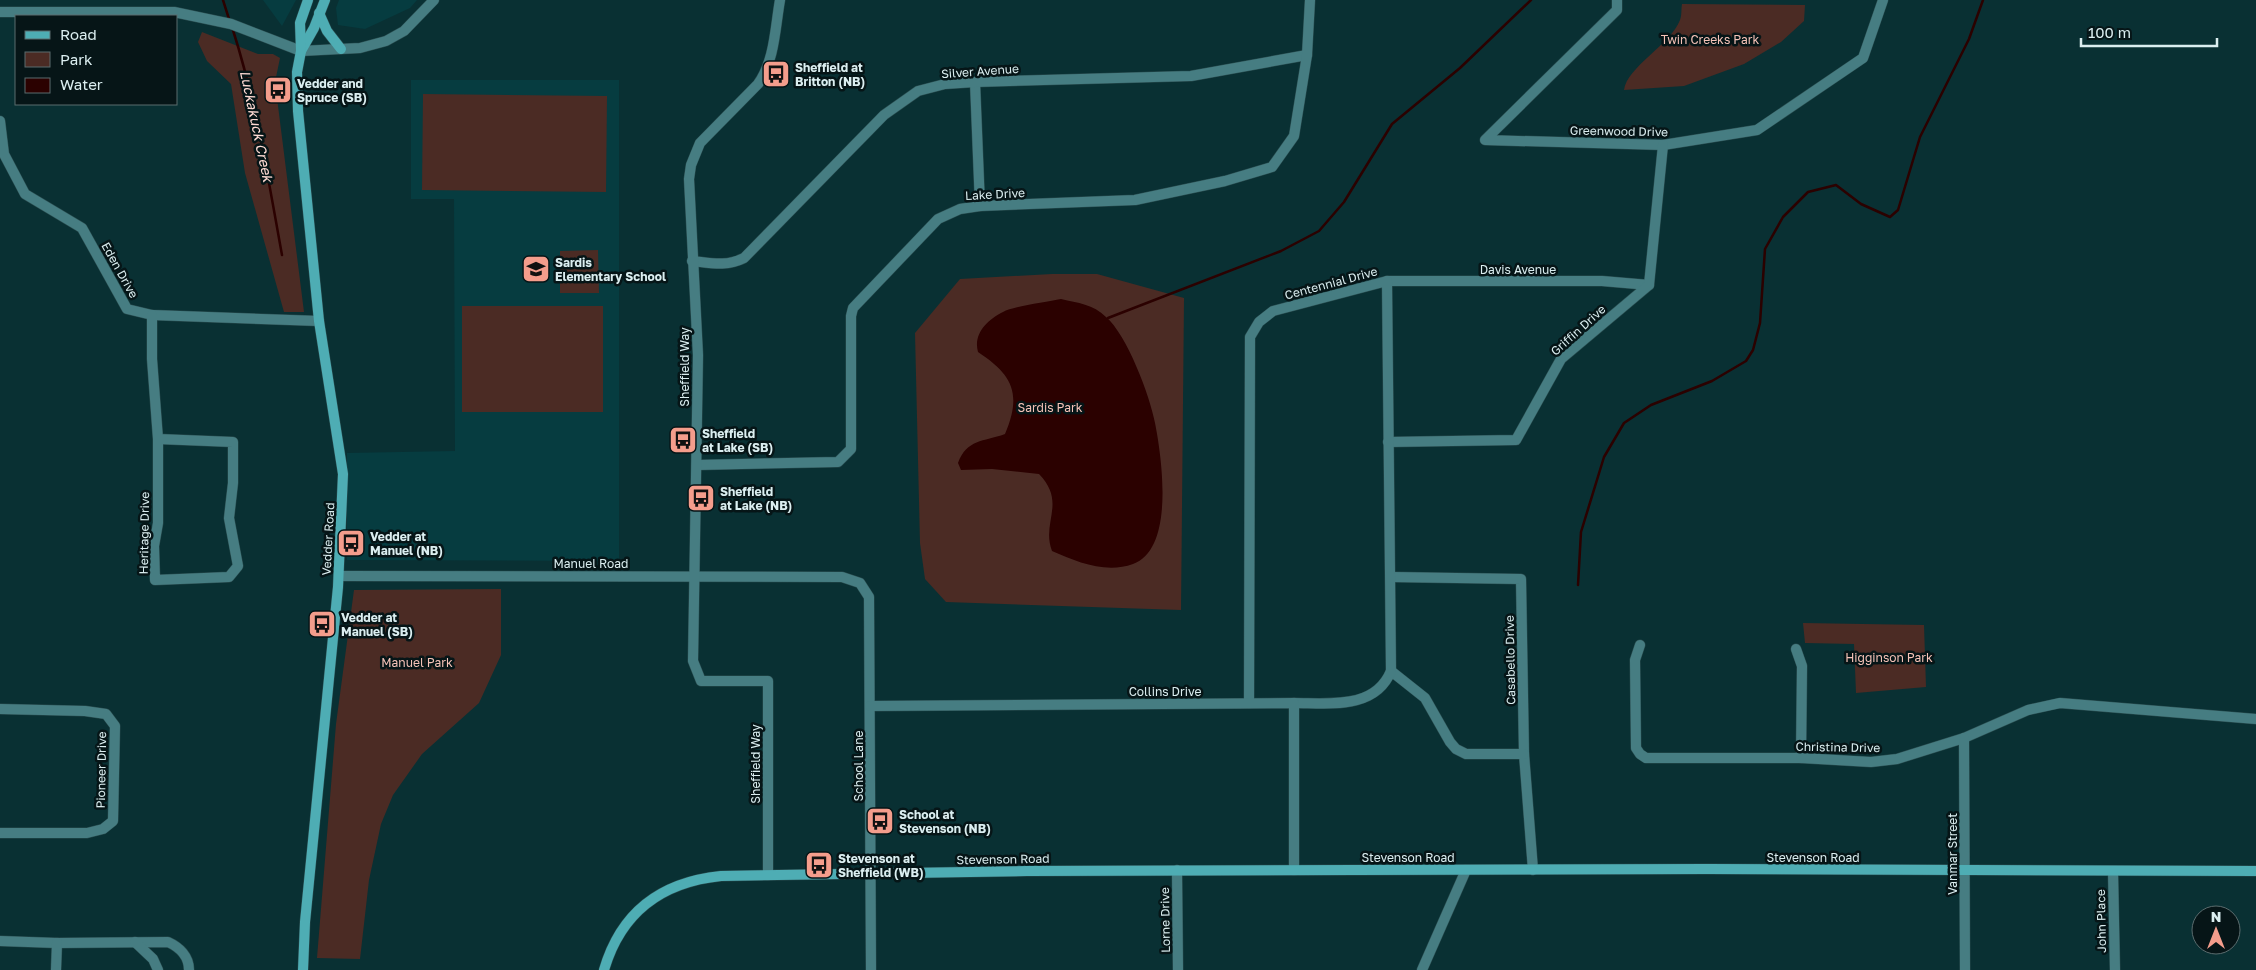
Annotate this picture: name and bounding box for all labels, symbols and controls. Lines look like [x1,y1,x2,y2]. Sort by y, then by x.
legend [15,15,178,105]
scale bar [2081,15,2217,47]
text: 100 m [2088,23,2131,41]
text: Road [60,25,97,43]
park label: Twin Creeks Park [1661,32,1759,47]
text: Park [60,50,93,68]
bus stop icon: Sheffield at Britton (NB) [761,59,791,89]
place label: Sheffield at Britton (NB) [795,60,865,89]
street label: Silver Avenue [941,61,1019,81]
water label: Luckakuck Creek [237,69,278,186]
text: Water [60,75,103,93]
bus stop icon: Vedder and Spruce (SB) [263,75,293,105]
place label: Vedder and Spruce (SB) [297,76,367,105]
street label: Greenwood Drive [1570,123,1668,139]
street label: Lake Drive [965,185,1025,203]
street label: Eden Drive [98,239,142,301]
school or university icon: Sardis Elementary School [521,254,551,284]
place label: Sardis Elementary School [555,255,666,284]
street label: Davis Avenue [1480,262,1556,277]
street label: Centennial Drive [1283,263,1379,303]
street label: Griffin Drive [1547,301,1609,359]
street label: Sheffield Way [677,327,692,407]
park label: Sardis Park [1018,400,1083,415]
bus stop icon: Sheffield at Lake (SB) [668,425,698,455]
place label: Sheffield at Lake (SB) [702,426,773,455]
bus stop icon: Sheffield at Lake (NB) [686,483,716,513]
place label: Sheffield at Lake (NB) [720,484,792,513]
street label: Heritage Drive [136,492,152,574]
street label: Vedder Road [319,502,337,576]
bus stop icon: Vedder at Manuel (NB) [336,528,366,558]
place label: Vedder at Manuel (NB) [370,529,443,558]
street label: Manuel Road [554,556,628,571]
bus stop icon: Vedder at Manuel (SB) [307,609,337,639]
place label: Vedder at Manuel (SB) [341,610,413,639]
street label: Casabello Drive [1502,615,1518,705]
park label: Higginson Park [1845,650,1933,665]
park label: Manuel Park [381,655,453,670]
street label: Collins Drive [1129,684,1201,699]
street label: Sheffield Way [748,724,763,804]
street label: Pioneer Drive [93,731,109,809]
street label: School Lane [851,731,866,801]
street label: Christina Drive [1796,739,1881,755]
bus stop icon: School at Stevenson (NB) [865,806,895,836]
place label: School at Stevenson (NB) [899,807,991,836]
street label: Vanmar Street [1945,813,1960,895]
bus stop icon: Stevenson at Sheffield (WB) [804,850,834,880]
street label: Stevenson Road [1361,850,1455,865]
street label: Stevenson Road [1766,850,1860,865]
place label: Stevenson at Sheffield (WB) [838,851,924,880]
street label: Stevenson Road [956,851,1050,867]
street label: Lorne Drive [1157,887,1173,953]
street label: John Place [2093,889,2109,953]
north arrow [2191,905,2241,955]
text: N [2211,908,2221,925]

